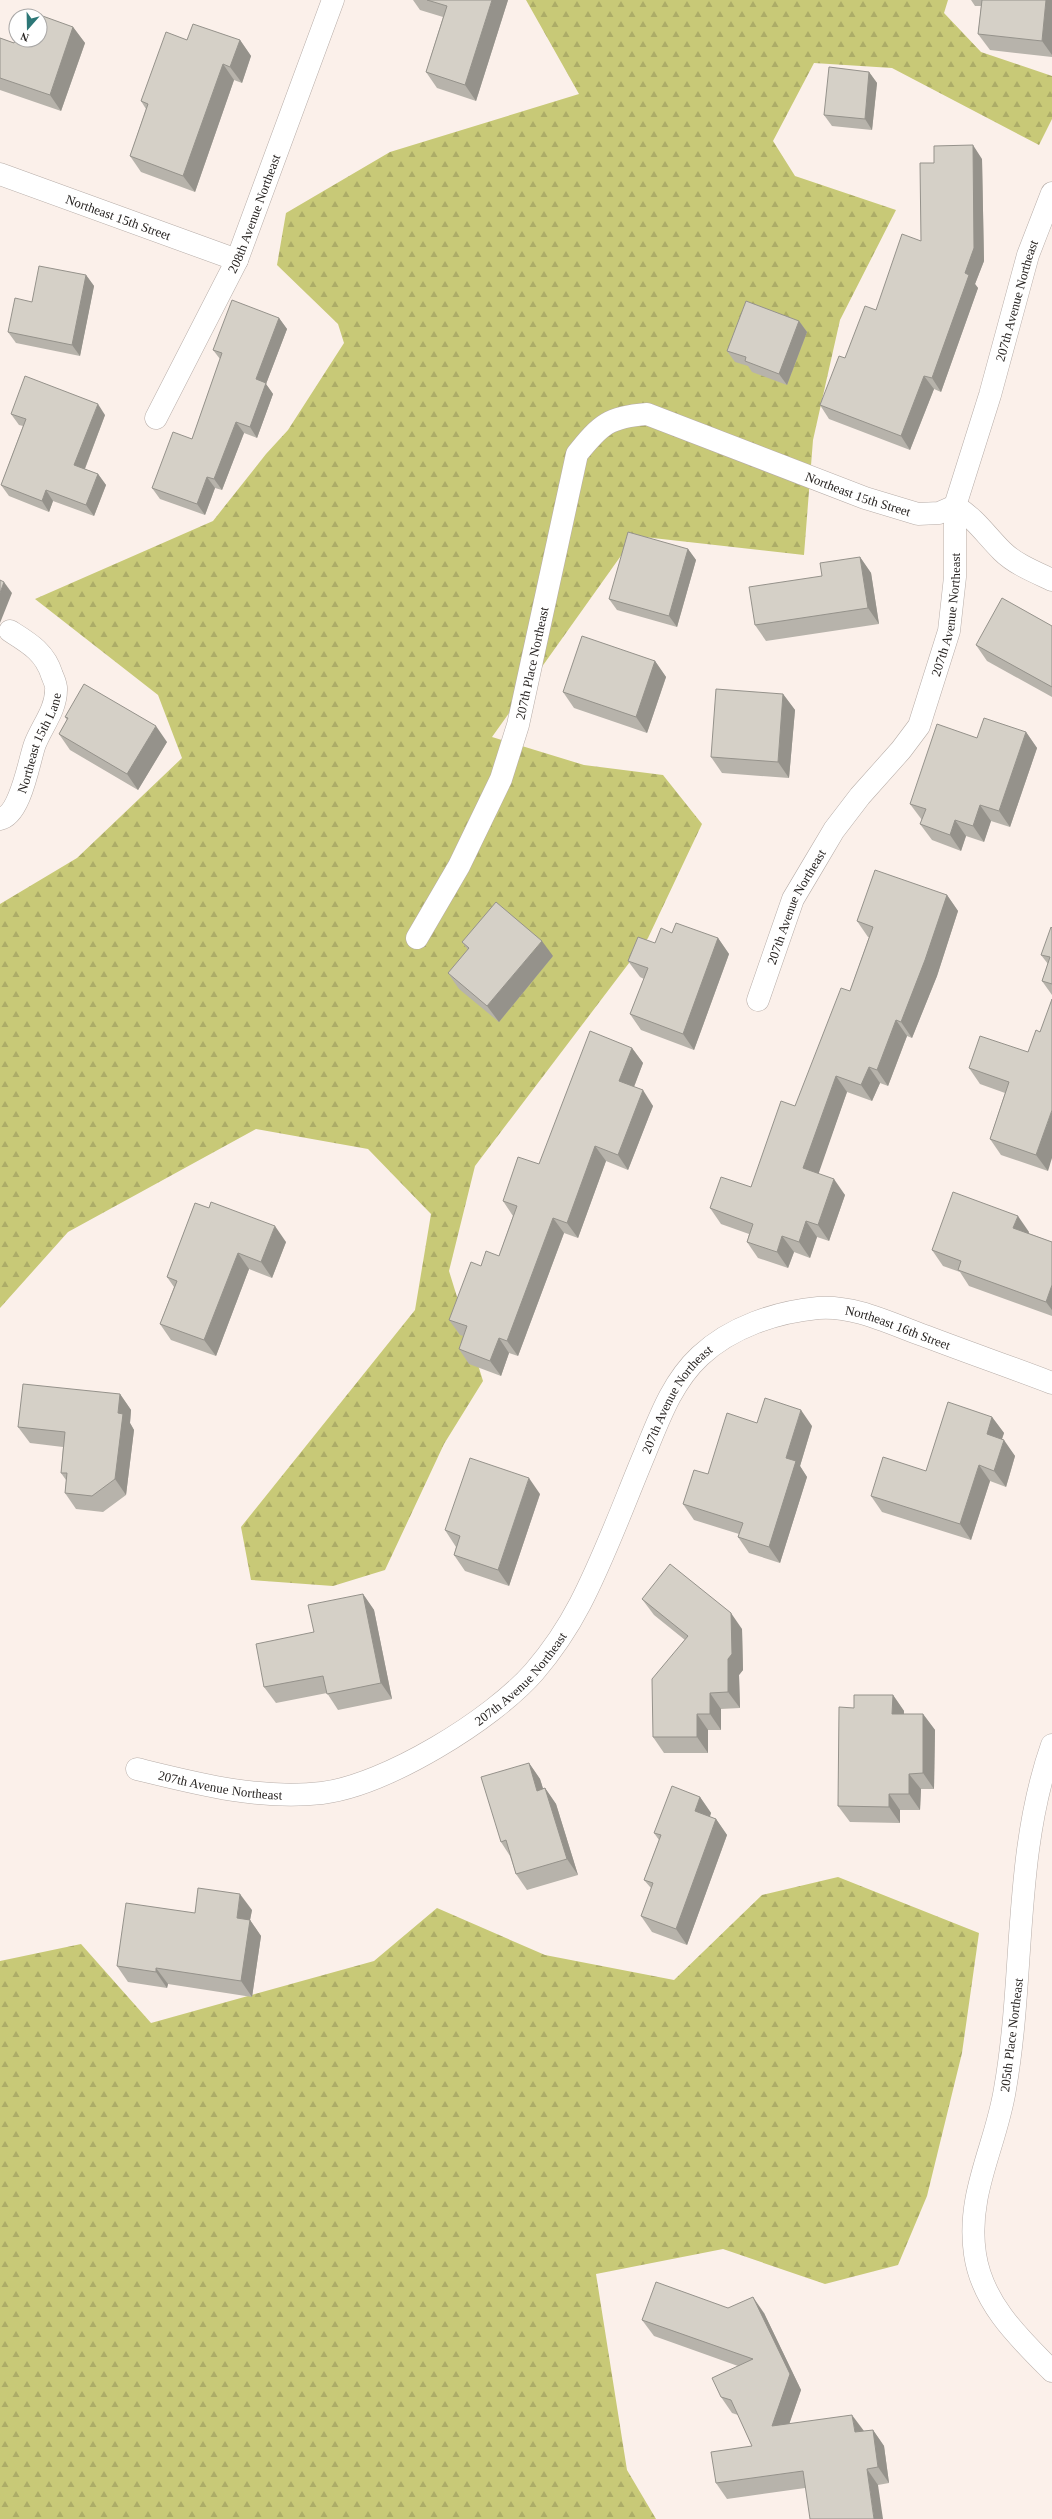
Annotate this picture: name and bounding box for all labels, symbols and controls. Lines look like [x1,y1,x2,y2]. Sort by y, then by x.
north arrow [8,8,48,48]
text: N [19,30,30,44]
street label: 208th Avenue Northeast [225,152,284,276]
street label: Northeast 15th Street [64,192,173,243]
street label: 207th Avenue Northeast [992,237,1041,363]
street label: Northeast 15th Street [803,469,913,519]
street label: 207th Avenue Northeast [928,552,963,678]
street label: 207th Place Northeast [512,605,552,721]
street label: Northeast 15th Lane [14,692,64,795]
street label: 207th Avenue Northeast [764,846,829,966]
street label: Northeast 16th Street [844,1302,953,1353]
street label: 207th Avenue Northeast [639,1342,715,1456]
street label: 207th Avenue Northeast [472,1629,570,1729]
street label: 207th Avenue Northeast [157,1768,283,1803]
street label: 205th Place Northeast [997,1977,1026,2093]

